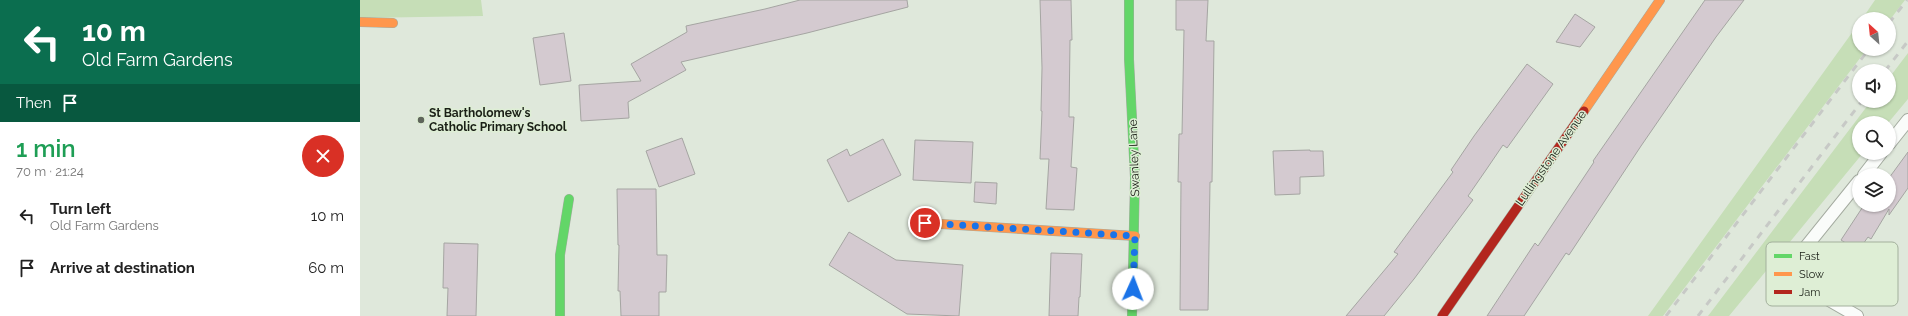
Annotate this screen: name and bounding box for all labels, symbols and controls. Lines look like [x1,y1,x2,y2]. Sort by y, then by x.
north arrow [1852,12,1896,56]
map controls [1852,12,1896,212]
text: 10 m [82,15,146,48]
icon: left [16,16,68,68]
text: Old Farm Gardens [82,49,233,70]
button: sound [1852,64,1896,108]
icon: arrive [59,92,81,114]
text: Then [16,94,51,112]
place label: St Bartholomew's Catholic Primary School [429,106,567,134]
street label: Lullingstone Avenue [1513,108,1589,208]
marker: St Bartholomew's Catholic Primary School [416,115,426,125]
button: search [1852,116,1896,160]
street label: Swanley Lane [1126,119,1142,197]
text: 1 min [16,134,76,163]
button: close [302,135,344,177]
text: 70 m · 21:24 [16,164,84,179]
button: layers [1852,168,1896,212]
text: Turn left [50,200,111,218]
icon: left [16,205,38,227]
pin [908,206,942,240]
text: 10 m [311,207,344,225]
icon: arrive [914,212,936,234]
text: Old Farm Gardens [50,218,159,233]
legend [1766,242,1898,306]
text: Fast [1799,250,1820,263]
icon: arrive [16,257,38,279]
text: Arrive at destination [50,259,195,277]
text: 60 m [308,259,344,277]
position arrow [1112,268,1154,310]
text: Slow [1799,268,1824,281]
text: Jam [1799,286,1820,299]

